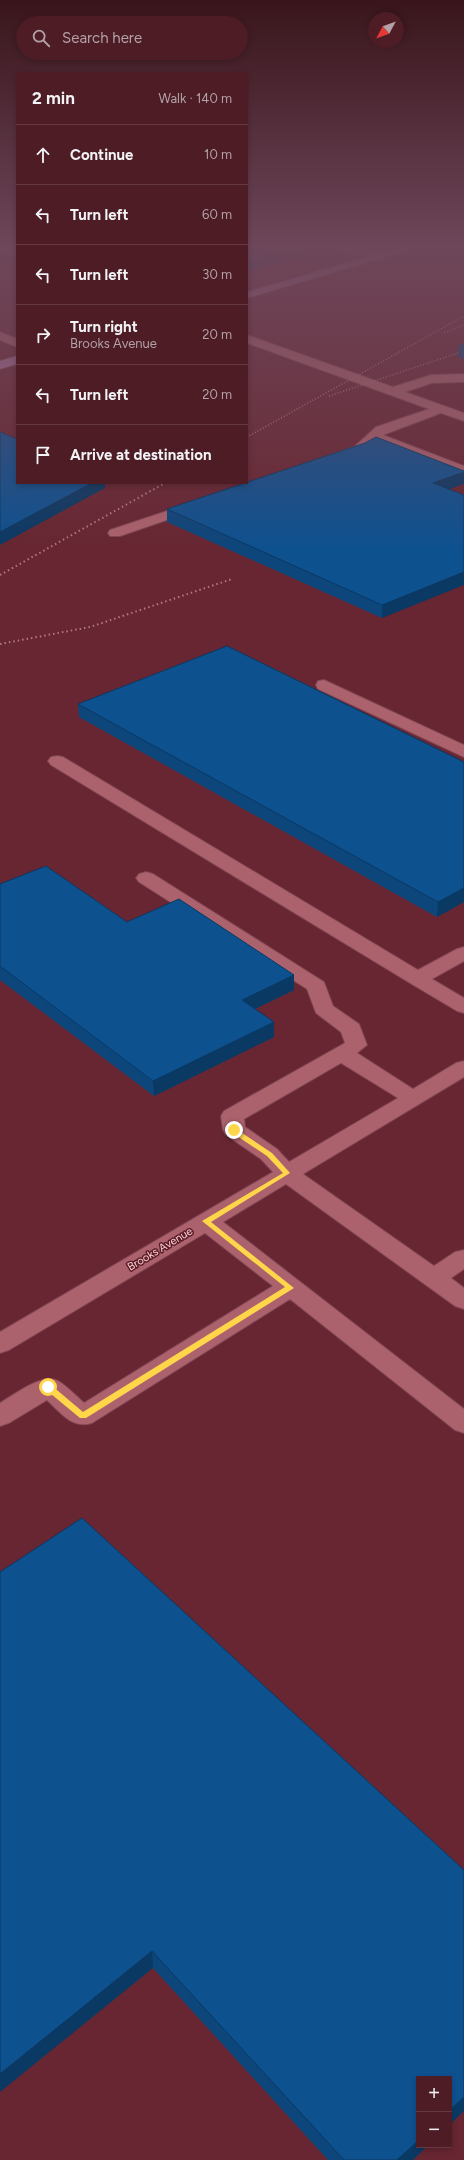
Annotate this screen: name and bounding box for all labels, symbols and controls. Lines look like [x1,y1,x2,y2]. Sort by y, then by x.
north arrow [368,12,404,48]
search box [16,16,248,60]
icon: search [30,27,52,49]
text: Search here [62,29,142,47]
text: 2 min [32,88,75,108]
text: Walk · 140 m [158,91,232,106]
icon: ahead [32,144,54,166]
text: Continue [70,146,133,164]
text: 10 m [204,147,232,162]
icon: left [32,204,54,226]
text: Turn left [70,206,128,224]
text: 60 m [202,207,232,222]
icon: left [32,264,54,286]
text: Turn left [70,266,128,284]
text: 30 m [202,267,232,282]
text: Turn right [70,318,138,336]
icon: right [32,324,54,346]
text: 20 m [202,327,232,342]
text: Brooks Avenue [70,336,157,351]
icon: left [32,384,54,406]
text: Turn left [70,386,128,404]
text: 20 m [202,387,232,402]
icon: arrive [32,444,54,466]
text: Arrive at destination [70,446,211,464]
route end [225,1121,243,1139]
street label: Brooks Avenue [125,1224,195,1274]
route start [39,1378,57,1396]
map controls [416,2076,452,2148]
button: + [416,2076,452,2112]
button: − [416,2112,452,2148]

